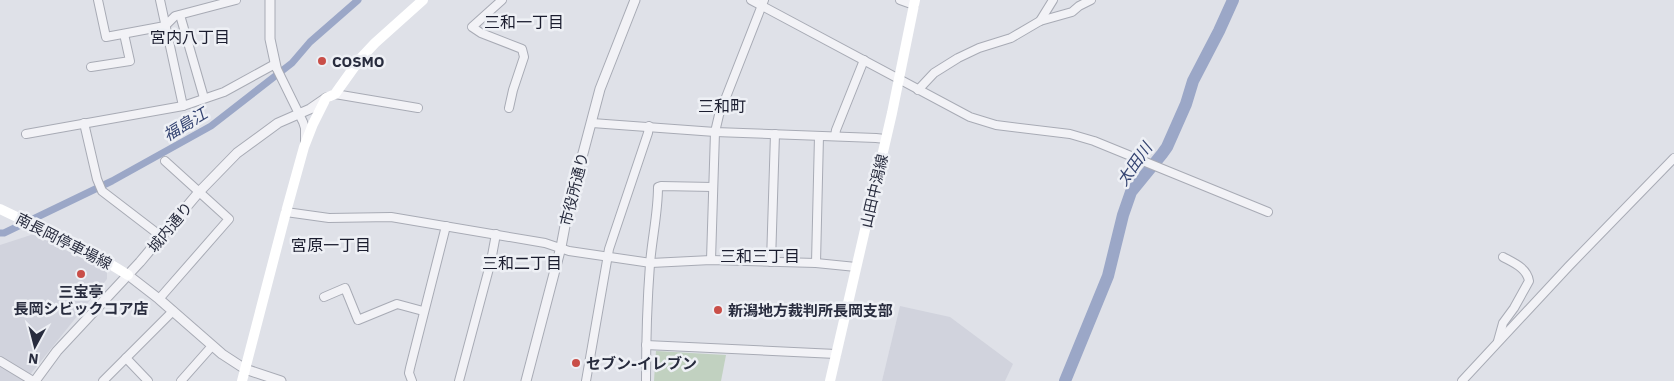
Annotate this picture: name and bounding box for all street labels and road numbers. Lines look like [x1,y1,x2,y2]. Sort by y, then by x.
street label: 市役所通り [556,150,592,228]
street label: 山田中潟線 [856,152,892,230]
street label: 城内通り [143,198,197,256]
street label: 南長岡停車場線 [13,209,115,273]

